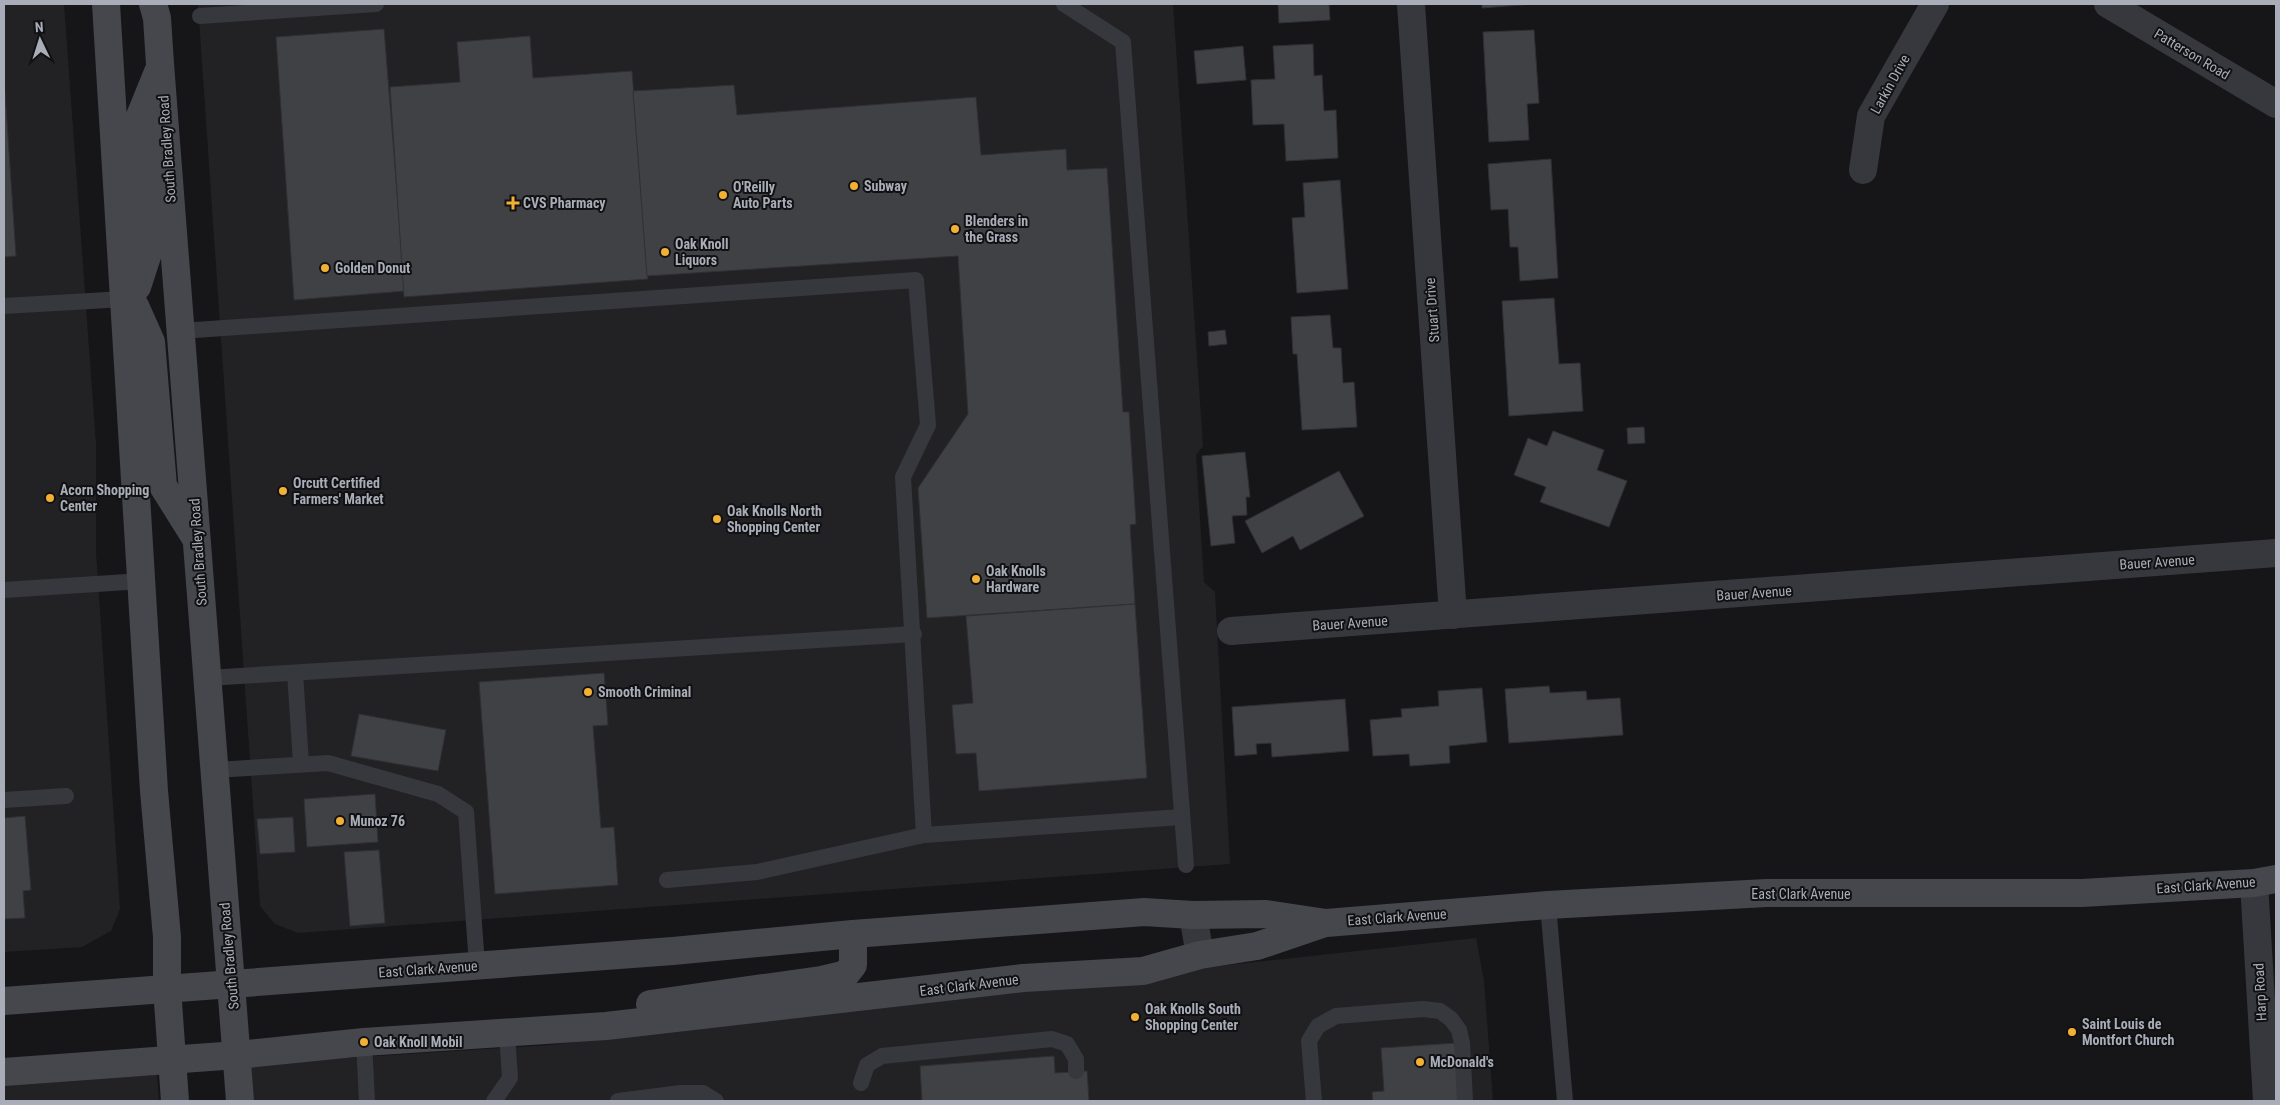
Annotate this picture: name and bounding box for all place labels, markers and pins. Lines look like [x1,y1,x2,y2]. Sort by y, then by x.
place label: Subway [864,178,908,194]
place label: O'Reilly Auto Parts [733,179,793,211]
marker: Subway [848,180,860,192]
marker: O'Reilly Auto Parts [717,189,729,201]
place label: CVS Pharmacy [523,195,606,211]
marker: CVS Pharmacy [507,197,519,209]
place label: Blenders in the Grass [965,213,1028,245]
marker: Blenders in the Grass [949,223,961,235]
place label: Oak Knoll Liquors [675,236,729,268]
marker: Oak Knoll Liquors [659,246,671,258]
place label: Golden Donut [335,260,410,276]
marker: Golden Donut [319,262,331,274]
place label: Orcutt Certified Farmers' Market [293,475,384,507]
place label: Acorn Shopping Center [60,482,149,514]
marker: Orcutt Certified Farmers' Market [277,485,289,497]
marker: Acorn Shopping Center [44,492,56,504]
place label: Oak Knolls North Shopping Center [727,503,822,535]
marker: Oak Knolls North Shopping Center [711,513,723,525]
place label: Oak Knolls Hardware [986,563,1046,595]
marker: Oak Knolls Hardware [970,573,982,585]
place label: Smooth Criminal [598,684,691,700]
marker: Smooth Criminal [582,686,594,698]
place label: Munoz 76 [350,813,405,829]
marker: Munoz 76 [334,815,346,827]
place label: Oak Knolls South Shopping Center [1145,1001,1241,1033]
marker: Oak Knolls South Shopping Center [1129,1011,1141,1023]
place label: Saint Louis de Montfort Church [2082,1016,2175,1048]
marker: Saint Louis de Montfort Church [2066,1026,2078,1038]
place label: Oak Knoll Mobil [374,1034,462,1050]
marker: Oak Knoll Mobil [358,1036,370,1048]
place label: McDonald's [1430,1054,1494,1070]
marker: McDonald's [1414,1056,1426,1068]

